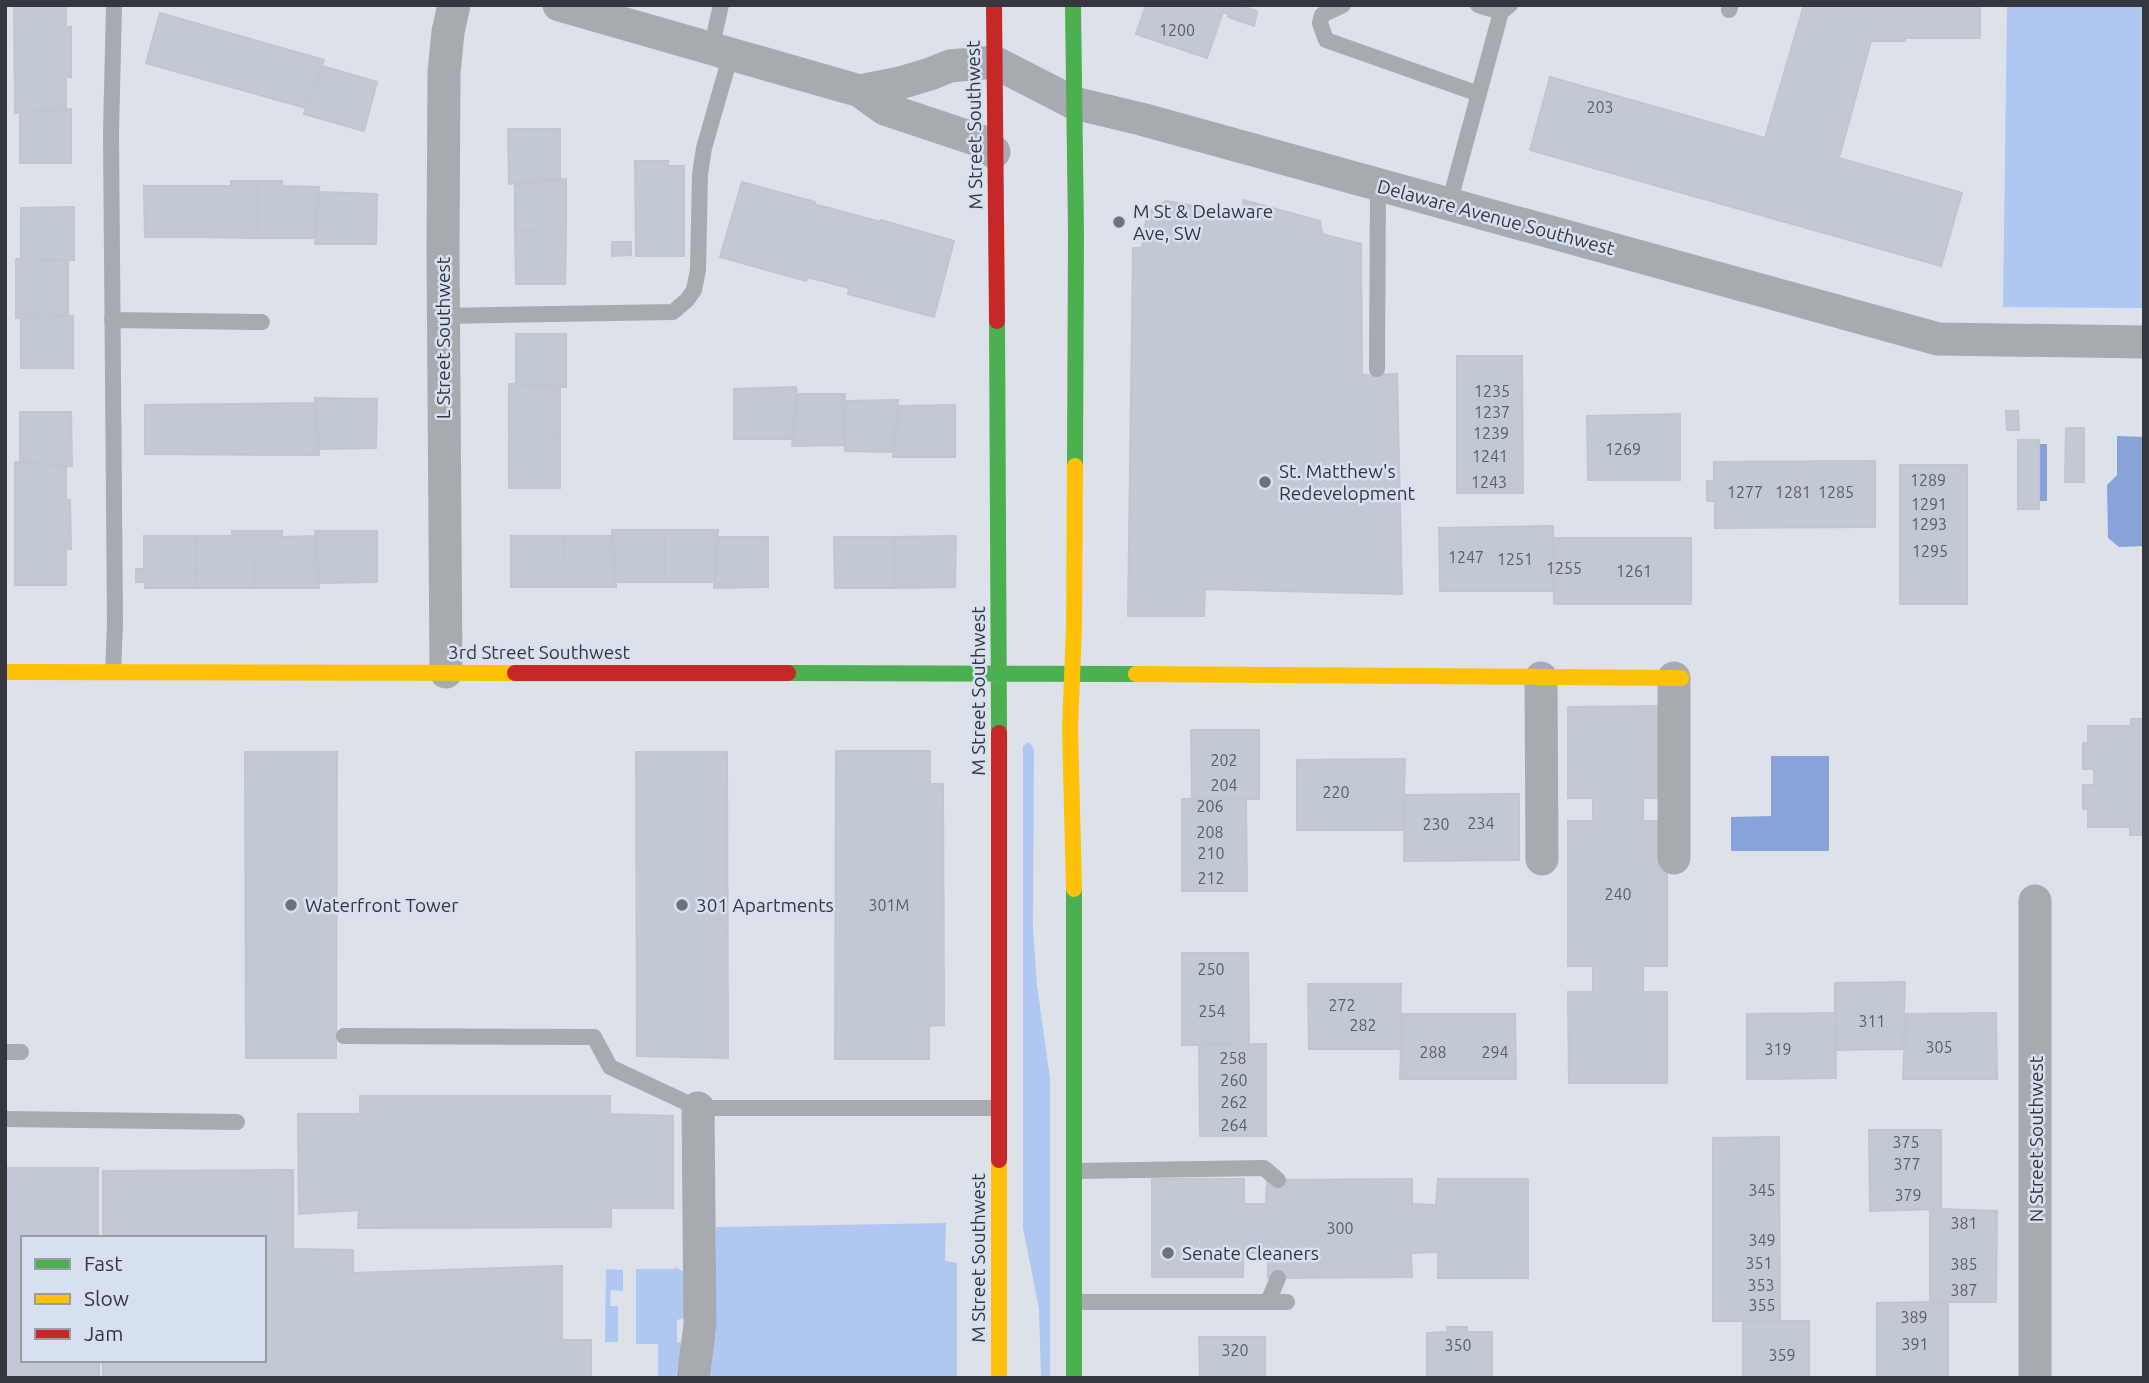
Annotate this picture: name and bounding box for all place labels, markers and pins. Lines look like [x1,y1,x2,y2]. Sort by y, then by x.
place label: M St & Delaware Ave, SW [1133,200,1273,244]
marker: M St & Delaware Ave, SW [1111,214,1127,230]
place label: St. Matthew's Redevelopment [1279,460,1416,504]
marker: St. Matthew's Redevelopment [1257,474,1273,490]
place label: Waterfront Tower [305,894,458,916]
place label: 301 Apartments [696,894,834,916]
marker: Waterfront Tower [283,897,299,913]
marker: 301 Apartments [674,897,690,913]
place label: Senate Cleaners [1182,1242,1319,1264]
marker: Senate Cleaners [1160,1245,1176,1261]

